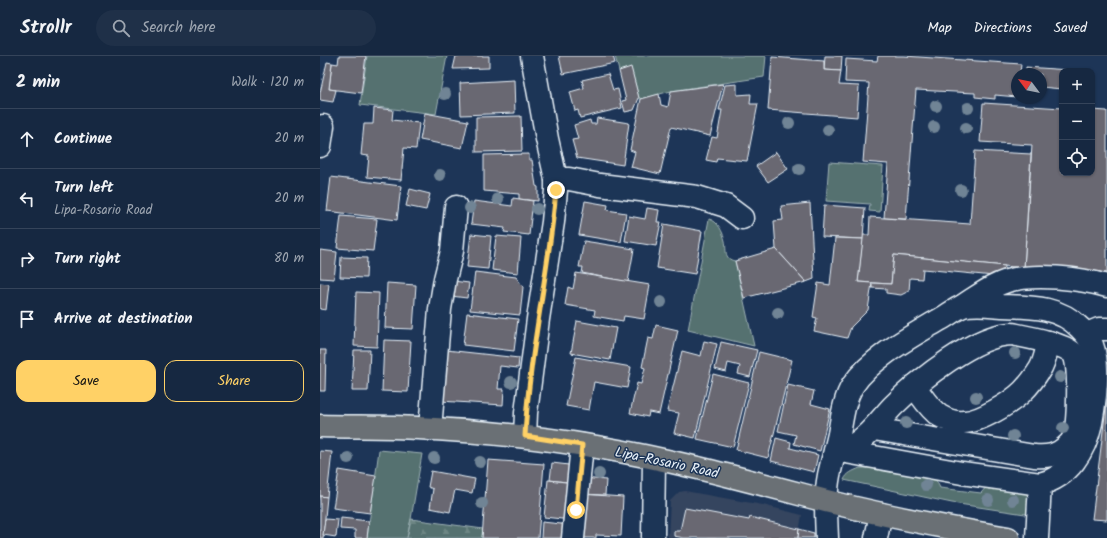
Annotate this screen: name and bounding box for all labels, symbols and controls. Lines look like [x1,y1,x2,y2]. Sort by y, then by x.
search box [96,10,376,46]
text: Strollr [20,13,72,43]
text: Search here [142,16,216,40]
icon: search [110,17,132,39]
text: Map [927,17,952,39]
text: Directions [974,17,1032,39]
text: Saved [1054,17,1087,39]
north arrow [1011,68,1047,104]
map controls [1059,68,1095,176]
button: + [1059,68,1095,104]
text: 2 min [16,69,60,96]
text: Walk · 120 m [231,72,304,93]
button: − [1059,104,1095,140]
text: Continue [54,127,112,151]
icon: ahead [16,128,38,150]
text: 20 m [274,128,304,149]
button: locate [1059,140,1095,176]
text: Turn left [54,176,114,200]
route end [547,181,565,199]
icon: left [16,188,38,210]
text: 20 m [274,188,304,209]
text: Lipa-Rosario Road [54,200,152,221]
text: Turn right [54,247,121,271]
icon: right [16,248,38,270]
text: 80 m [274,248,304,269]
text: Arrive at destination [54,307,193,331]
icon: arrive [16,308,38,330]
button: Save [16,360,156,402]
button: Share [164,360,304,402]
street label: Lipa-Rosario Road [613,441,722,485]
route start [567,501,585,519]

